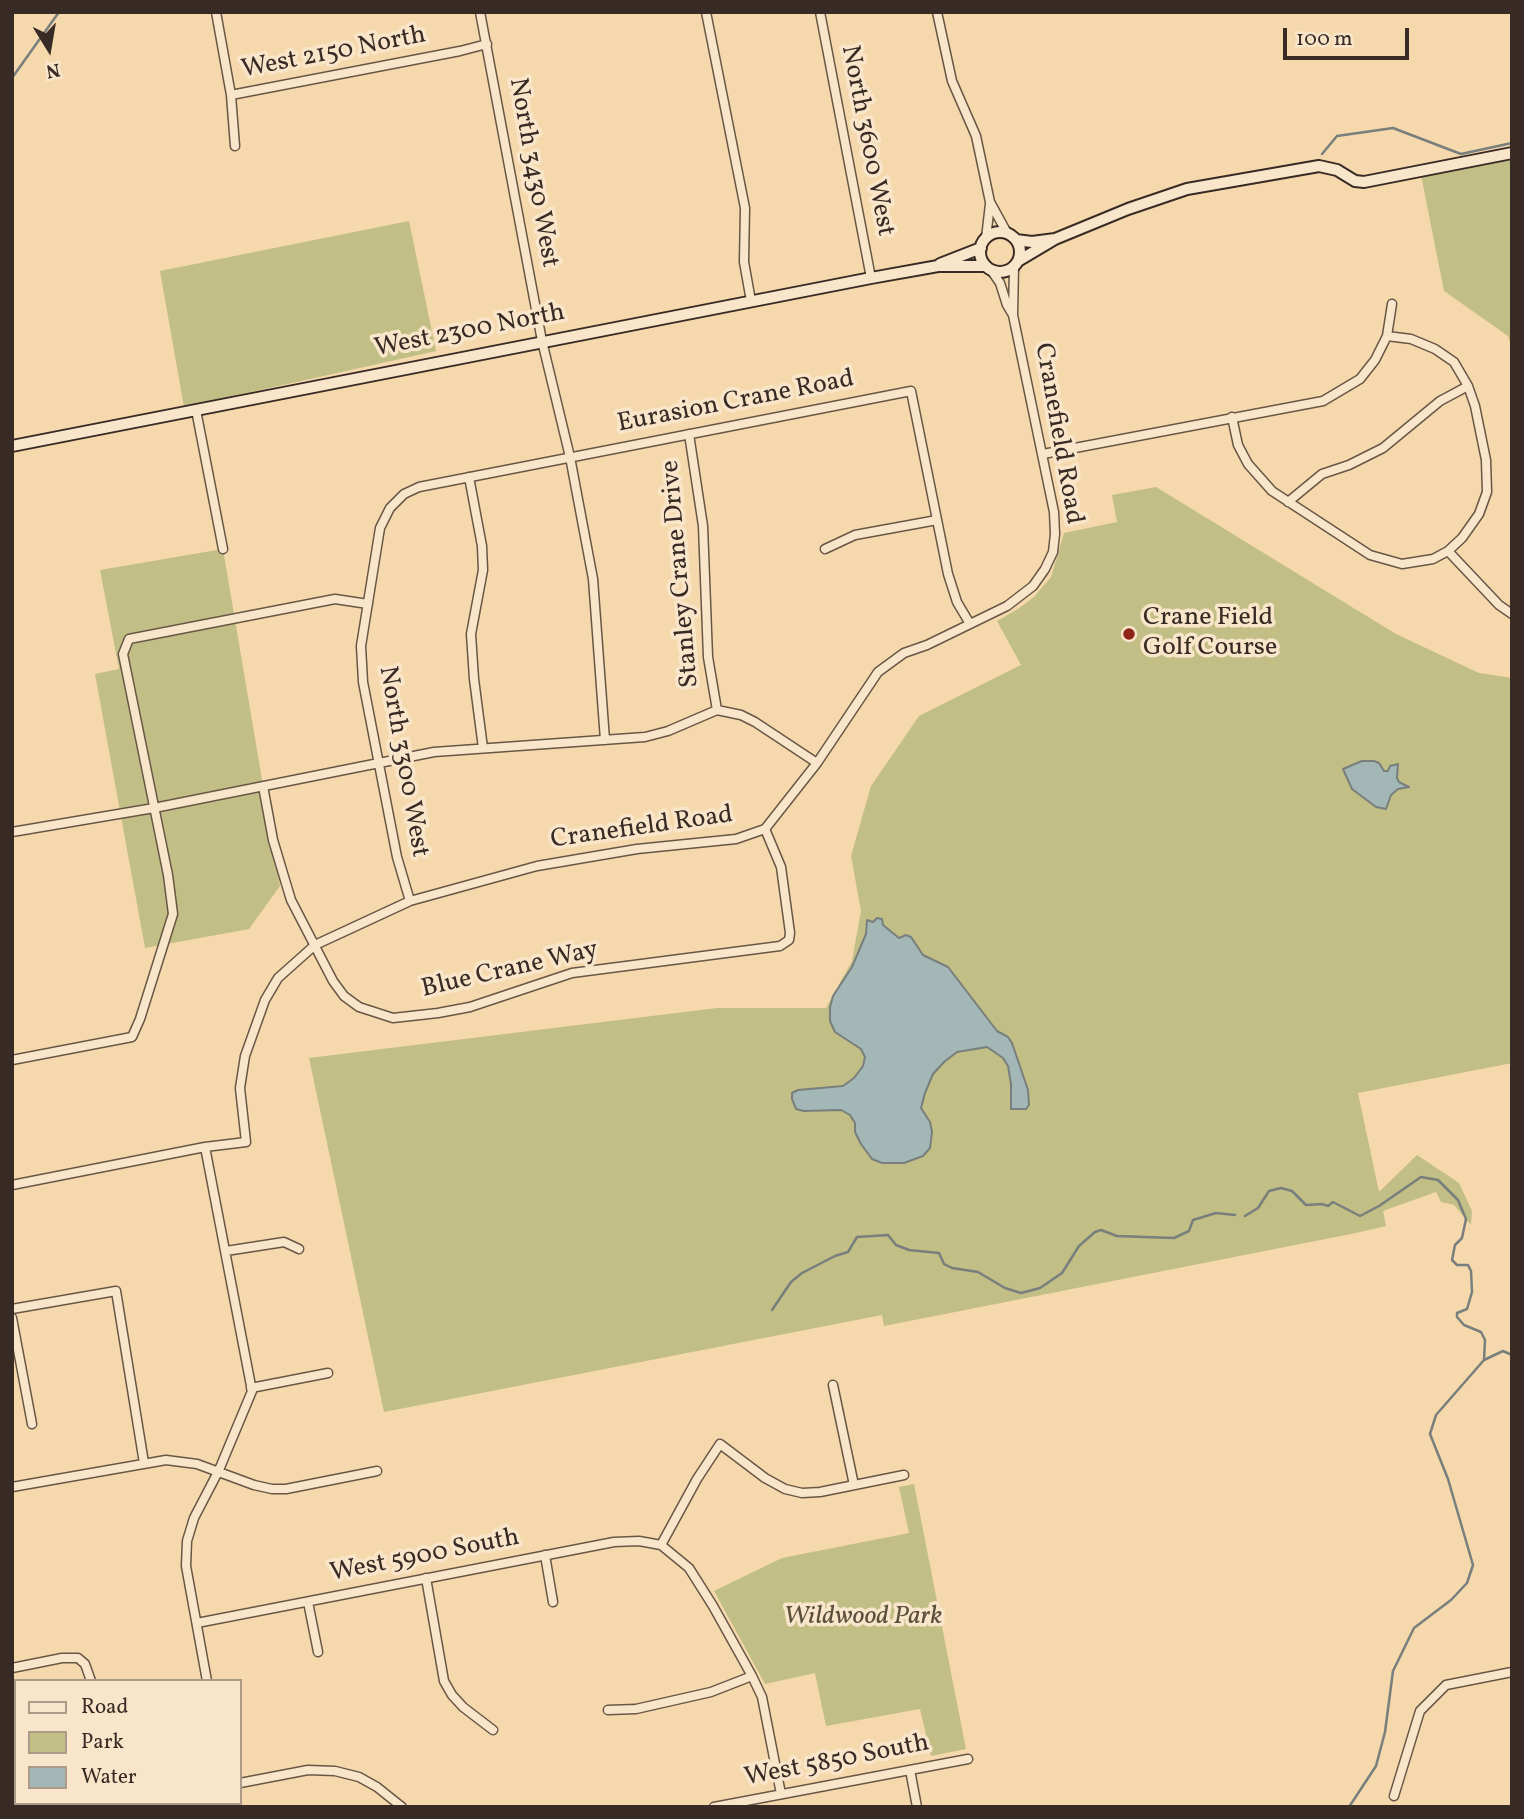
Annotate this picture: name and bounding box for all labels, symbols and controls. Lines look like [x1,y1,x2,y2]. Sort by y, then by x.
north arrow [14,14,84,84]
scale bar [1286,14,1412,58]
street label: West 2150 North [239,21,429,87]
text: 100 m [1296,25,1353,54]
street label: North 3600 West [832,43,900,239]
text: N [44,56,62,84]
street label: North 3430 West [500,76,564,270]
street label: West 2300 North [372,298,568,366]
street label: Cranefield Road [1026,341,1088,527]
street label: Eurasion Crane Road [615,365,857,441]
street label: Stanley Crane Drive [657,459,707,689]
place label: Crane Field Golf Course [1143,603,1277,664]
marker: Crane Field Golf Course [1121,626,1137,642]
street label: North 3300 West [370,664,434,860]
street label: Cranefield Road [549,801,735,857]
street label: Blue Crane Way [419,935,601,1007]
street label: West 5900 South [328,1523,522,1591]
park label: Wildwood Park [784,1602,942,1634]
legend [14,1679,242,1805]
text: Road [81,1693,128,1722]
text: Park [81,1728,124,1757]
street label: West 5850 South [742,1729,932,1795]
text: Water [81,1763,137,1792]

